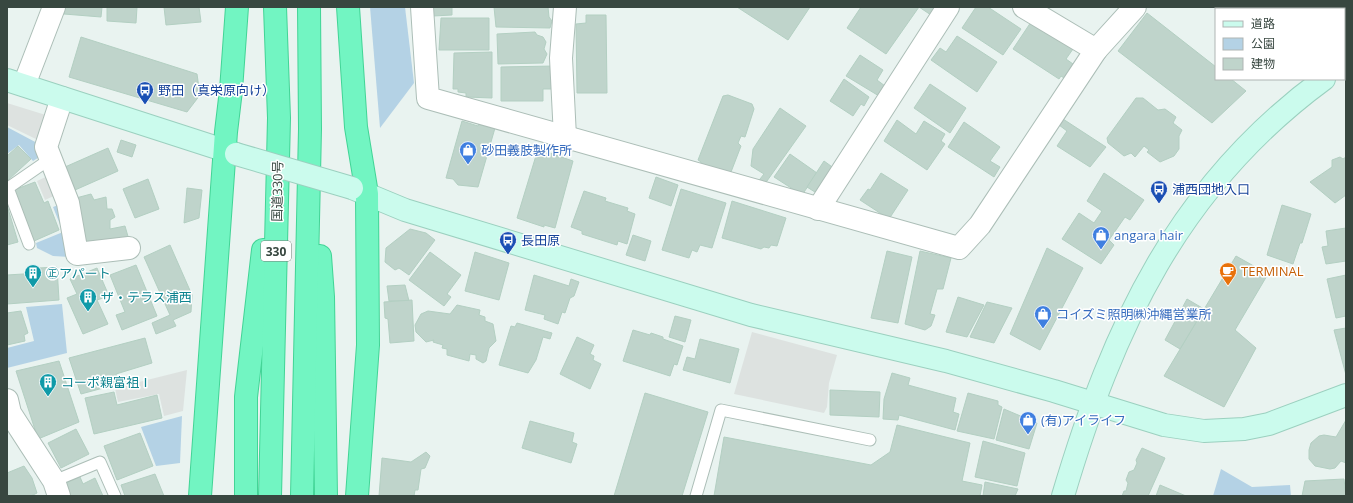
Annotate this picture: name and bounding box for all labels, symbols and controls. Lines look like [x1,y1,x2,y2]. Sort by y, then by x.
legend [1215,8,1345,80]
text: 道路 [1251,15,1275,32]
text: 公園 [1251,35,1275,52]
text: 建物 [1251,55,1275,72]
bus stop icon: 野田（真栄原向け） [135,80,155,105]
place label: 野田（真栄原向け） [158,81,275,99]
shop icon: 砂田義肢製作所 [458,140,478,165]
place label: 砂田義肢製作所 [481,141,572,159]
street label: 国道330号 [267,160,287,222]
bus stop icon: 浦西団地入口 [1149,179,1169,204]
place label: 浦西団地入口 [1172,180,1250,198]
shop icon: angara hair [1091,225,1111,250]
place label: angara hair [1114,226,1184,244]
bus stop icon: 長田原 [498,230,518,255]
place label: 長田原 [521,231,560,249]
road number: 330 [261,241,291,261]
cafe icon: TERMINAL [1218,261,1238,286]
place label: TERMINAL [1241,262,1304,280]
building icon: ㊣アパート [23,263,43,288]
place label: ㊣アパート [46,264,111,282]
building icon: ザ・テラス浦西 [78,287,98,312]
place label: ザ・テラス浦西 [101,288,192,306]
shop icon: コイズミ照明㈱沖縄営業所 [1033,304,1053,329]
place label: コイズミ照明㈱沖縄営業所 [1056,305,1212,323]
building icon: コーポ親富祖Ⅰ [38,372,58,397]
place label: コーポ親富祖Ⅰ [61,373,152,391]
shop icon: (有)アイライフ [1018,410,1038,435]
place label: (有)アイライフ [1041,411,1126,429]

